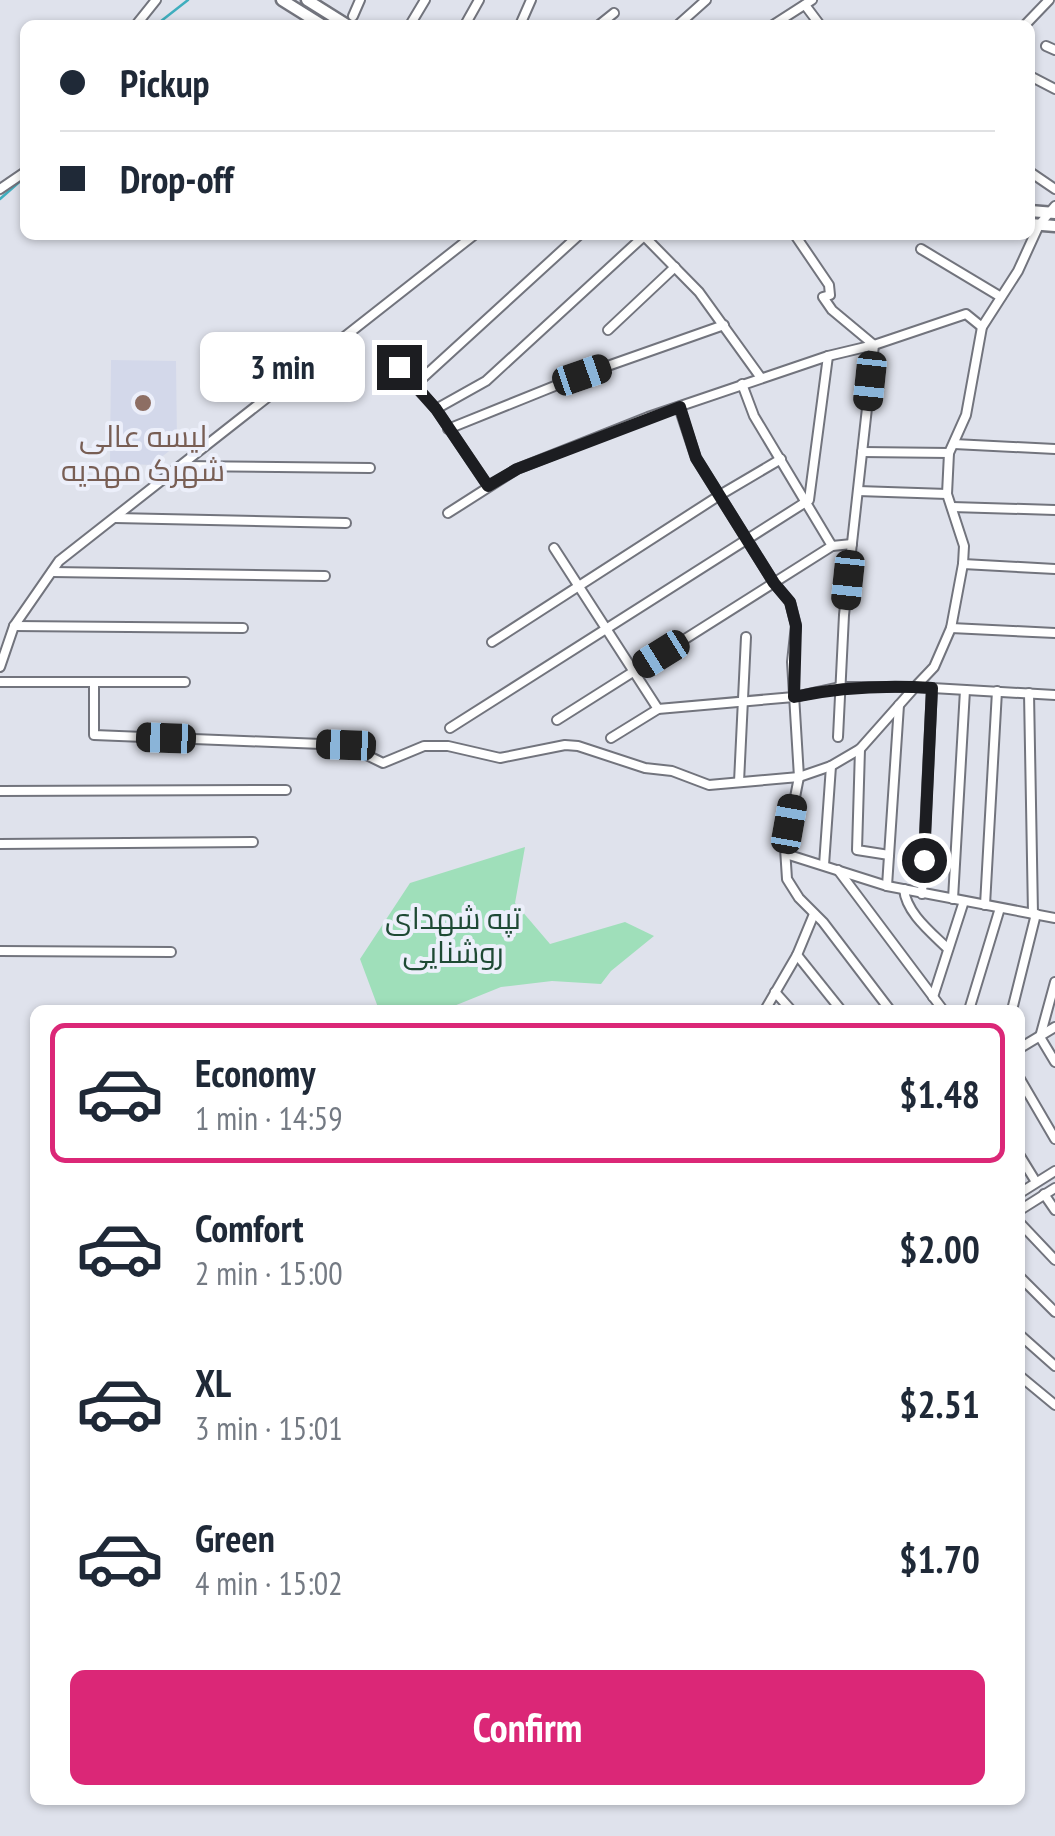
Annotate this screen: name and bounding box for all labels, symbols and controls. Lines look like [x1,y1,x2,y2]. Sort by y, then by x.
text: Pickup [120,58,210,107]
text: Drop-off [120,154,234,203]
callout: 3 min [199,332,364,402]
route end [377,345,422,390]
text: 3 min [250,346,315,388]
car [852,350,888,412]
car [549,351,615,399]
marker: لیسه عالی شهرک مهدیه [132,392,154,414]
place label: لیسه عالی شهرک مهدیه [61,416,225,489]
car [830,549,866,611]
car [628,625,694,683]
car [135,722,197,754]
car [315,729,377,761]
car [769,792,809,856]
route start [902,838,947,883]
park label: تپه شهدای روشنایی [385,898,521,971]
icon: car [75,1048,165,1138]
text: Economy [195,1048,315,1097]
text: $1.48 [899,1069,980,1118]
text: 1 min · 14:59 [195,1097,343,1139]
icon: car [75,1203,165,1293]
text: Comfort [195,1203,304,1252]
text: $2.00 [899,1224,980,1273]
text: 2 min · 15:00 [195,1252,343,1294]
icon: car [75,1358,165,1448]
text: XL [195,1358,231,1407]
text: $2.51 [899,1379,980,1428]
text: 3 min · 15:01 [195,1407,343,1449]
icon: car [75,1513,165,1603]
text: Green [195,1513,275,1562]
text: $1.70 [899,1534,980,1583]
text: 4 min · 15:02 [195,1562,343,1604]
button: Confirm [70,1670,985,1785]

